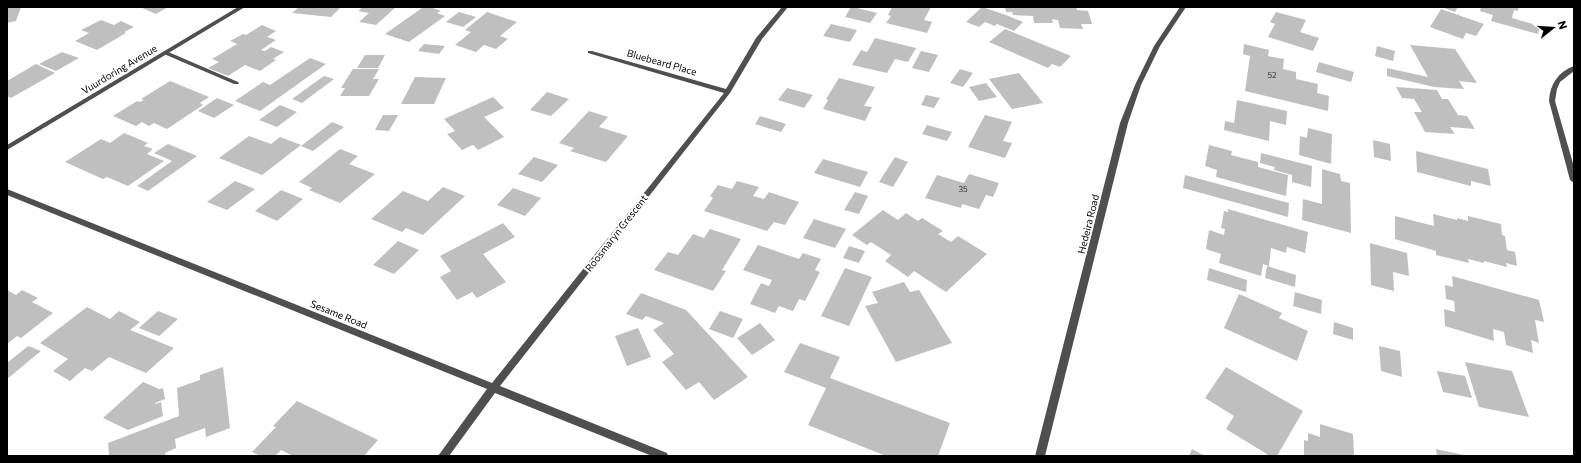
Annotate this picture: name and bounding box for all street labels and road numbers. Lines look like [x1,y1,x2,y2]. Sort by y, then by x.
street label: Vuurdoring Avenue [79,42,159,96]
street label: Bluebeard Place [626,46,698,78]
street label: Roosmaryn Crescent [582,192,650,274]
street label: Hedeira Road [1075,193,1101,255]
street label: Sesame Road [309,297,369,331]

